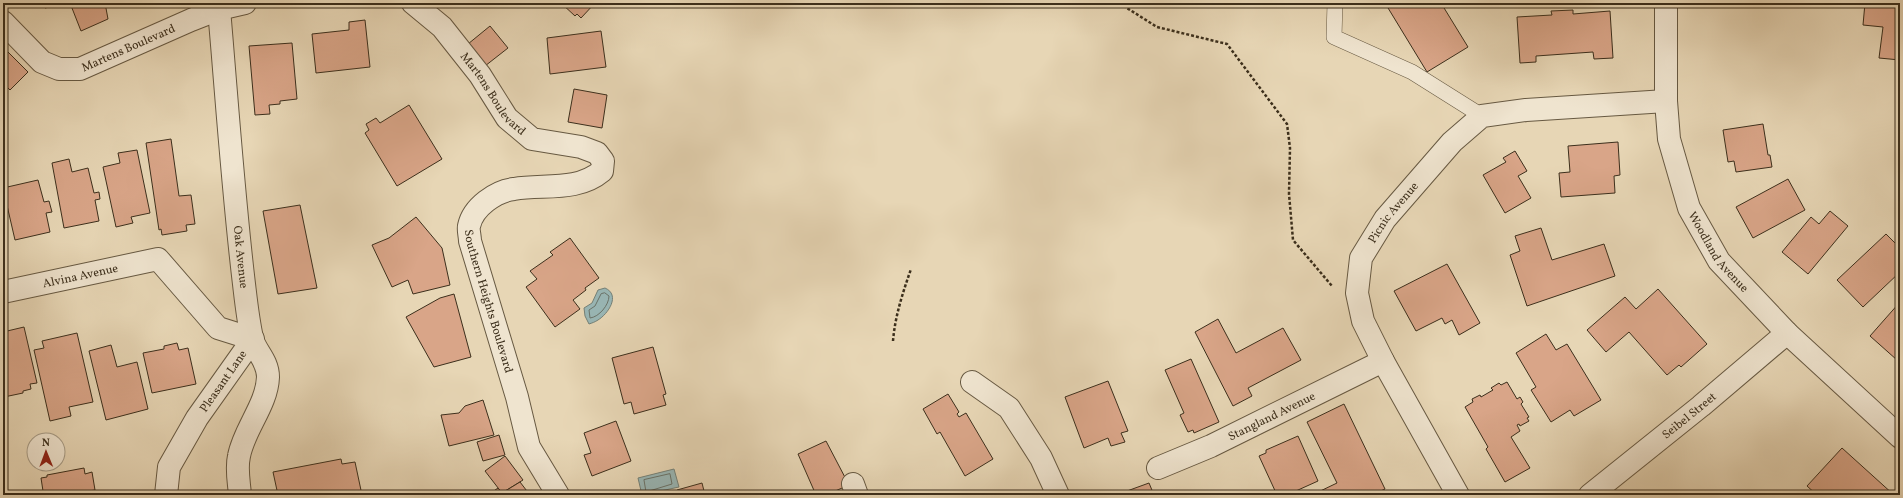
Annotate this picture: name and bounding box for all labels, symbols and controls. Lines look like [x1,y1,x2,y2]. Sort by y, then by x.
street label: Martens Boulevard [79,21,178,76]
street label: Martens Boulevard [456,49,529,140]
street label: Picnic Avenue [1365,179,1423,247]
street label: Woodland Avenue [1684,209,1752,297]
street label: Oak Avenue [229,225,251,290]
street label: Southern Heights Boulevard [460,229,516,375]
street label: Alvina Avenue [41,261,120,292]
street label: Pleasant Lane [196,347,251,416]
street label: Stangland Avenue [1226,389,1319,445]
street label: Seibel Street [1659,389,1720,443]
north arrow [26,432,66,472]
text: N [42,436,50,451]

